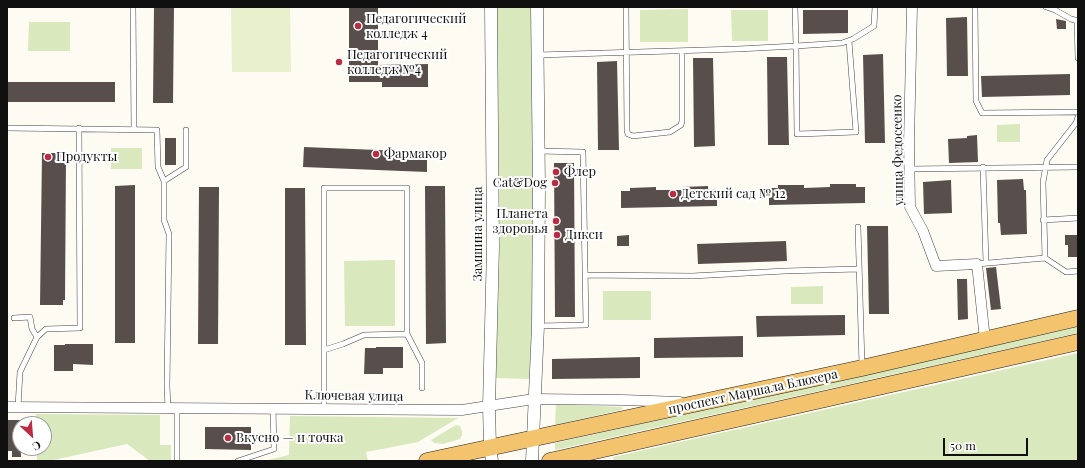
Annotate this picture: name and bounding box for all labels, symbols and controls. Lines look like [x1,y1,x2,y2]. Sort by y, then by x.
place label: Педагогический колледж 4 [366,11,466,42]
marker: Педагогический колледж 4 [353,21,363,31]
place label: Педагогический колледж №4 [347,47,447,78]
marker: Педагогический колледж №4 [334,57,344,67]
street label: улица Федосеенко [889,94,907,206]
place label: Фармакор [384,146,447,162]
place label: Продукты [56,149,117,165]
marker: Фармакор [371,149,381,159]
marker: Продукты [43,152,53,162]
place label: Флер [564,164,596,180]
marker: Флер [551,167,561,177]
place label: Cat&Dog [493,175,547,191]
marker: Cat&Dog [550,178,560,188]
place label: Детский сад № 12 [681,186,786,202]
street label: Замшина улица [470,187,486,281]
marker: Детский сад № 12 [668,189,678,199]
place label: Планета здоровья [492,206,548,237]
marker: Планета здоровья [551,216,561,226]
place label: Дикси [565,227,603,243]
marker: Дикси [552,230,562,240]
street label: проспект Маршала Блюхера [667,366,839,418]
street label: Ключевая улица [305,387,403,405]
north arrow [12,416,52,456]
place label: Вкусно — и точка [236,430,343,446]
scale bar [945,430,1030,456]
marker: Вкусно — и точка [223,433,233,443]
text: 50 m [950,437,976,453]
text: С [30,438,44,455]

